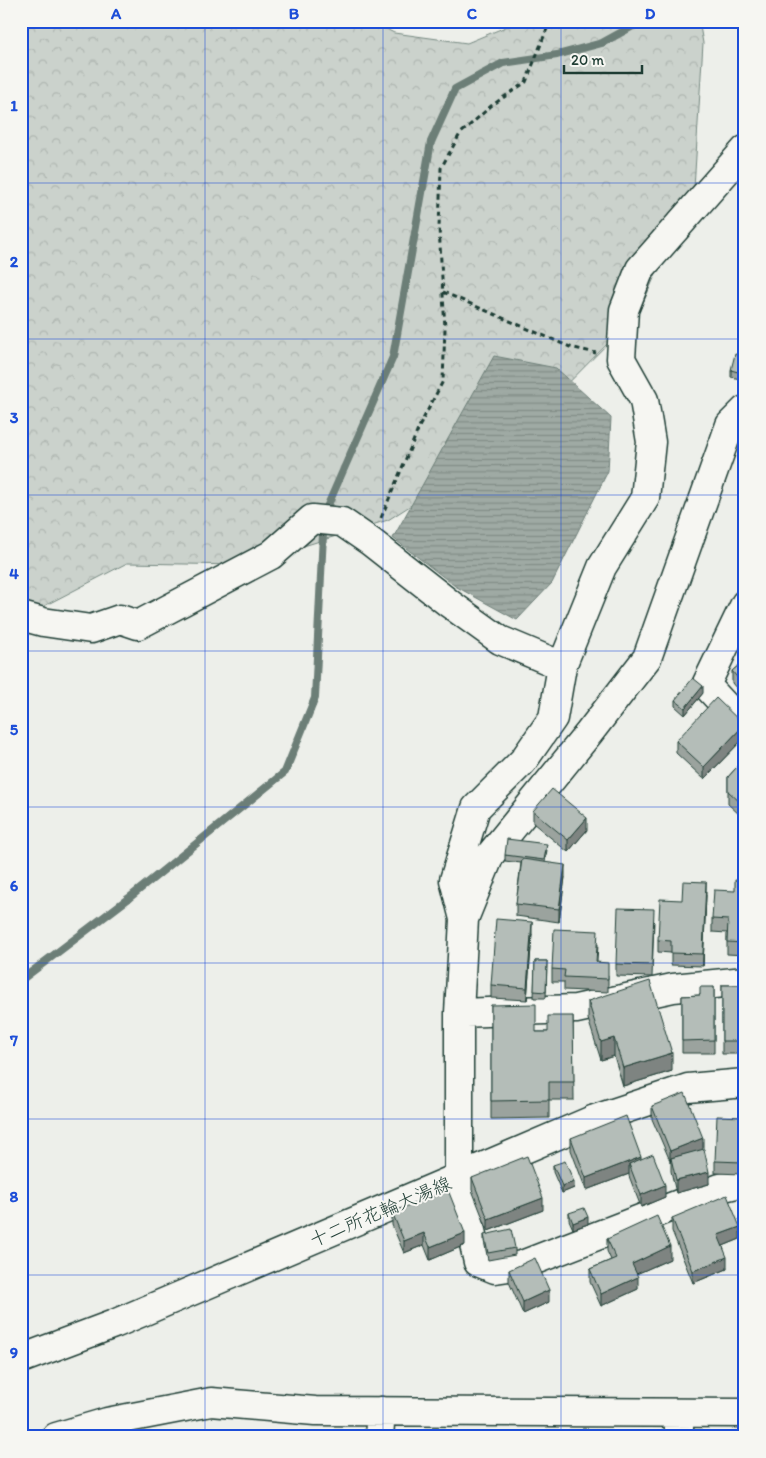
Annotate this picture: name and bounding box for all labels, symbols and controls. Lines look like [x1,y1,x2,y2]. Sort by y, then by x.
text: A [110,4,122,23]
text: B [289,4,300,23]
text: C [467,4,478,23]
text: D [645,4,656,23]
scale bar [564,42,641,74]
text: 20 m [571,51,605,69]
text: 1 [10,96,18,115]
text: 2 [10,252,19,271]
text: 3 [10,408,19,427]
text: 4 [9,564,19,583]
text: 5 [10,720,19,739]
text: 6 [10,876,19,895]
text: 7 [9,1031,18,1050]
street label: 十二所花輪大湯線 [306,1171,455,1252]
text: 8 [10,1187,19,1206]
text: 9 [10,1343,18,1362]

